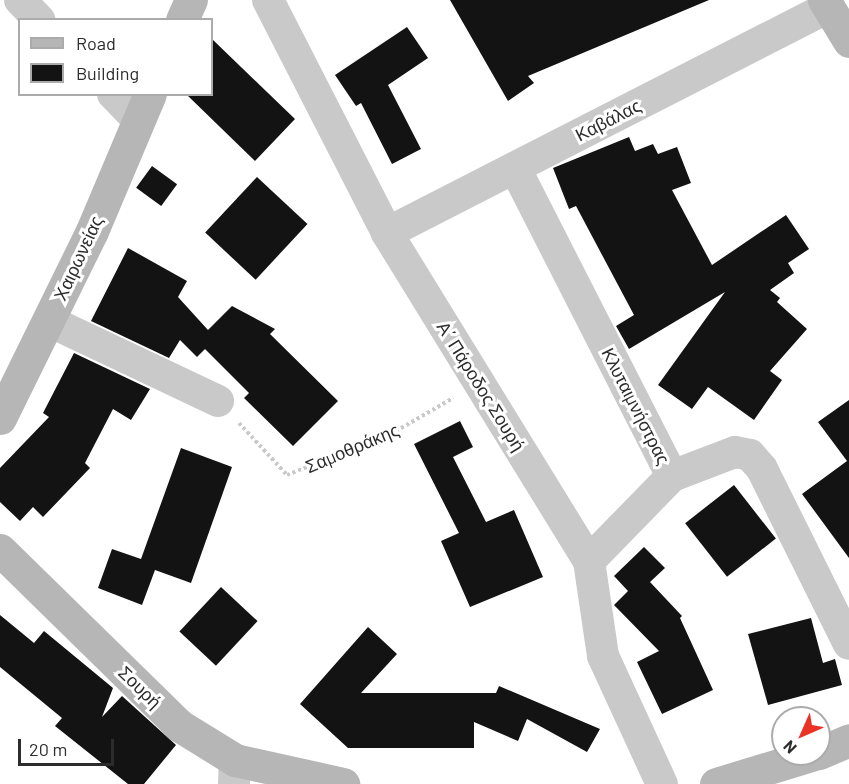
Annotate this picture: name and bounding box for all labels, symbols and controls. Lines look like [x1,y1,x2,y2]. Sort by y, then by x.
legend [18,18,213,96]
text: Road [76,32,116,54]
text: Building [76,62,139,84]
street label: Καβάλας [572,94,644,146]
street label: Χαιρωνείας [49,212,107,304]
street label: Α΄ Πάροδος Σουρή [432,317,530,455]
street label: Κλυταιμνήστρας [597,344,675,468]
street label: Σαμοθράκης [302,419,402,477]
street label: Σουρή [114,661,166,713]
north arrow [771,706,831,766]
scale bar [21,727,117,765]
text: N [779,737,800,758]
text: 20 m [29,738,67,760]

